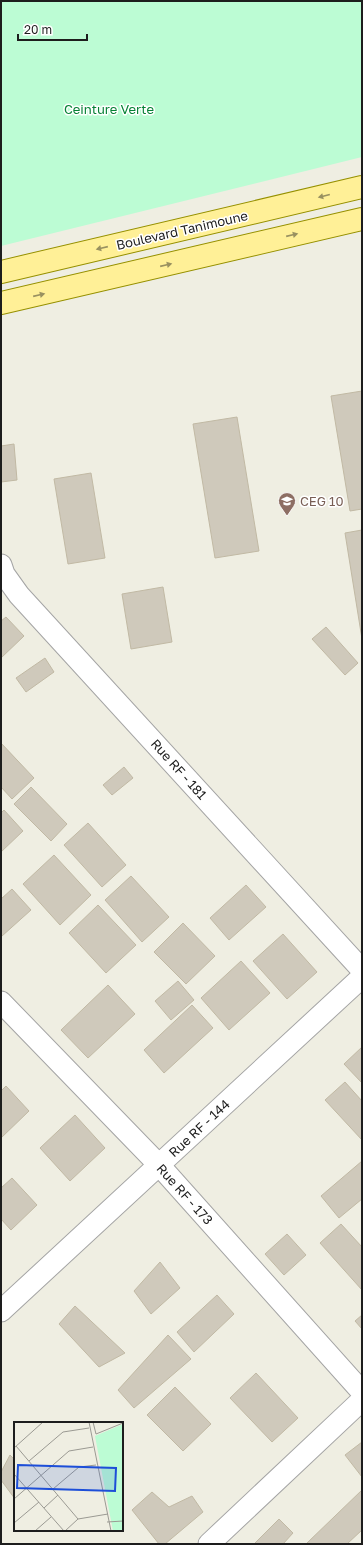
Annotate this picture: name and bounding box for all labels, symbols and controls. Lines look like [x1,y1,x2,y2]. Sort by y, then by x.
scale bar [18,16,87,42]
text: 20 m [24,22,52,37]
park label: Ceinture Verte [64,101,154,117]
one-way arrow [318,193,330,199]
street label: Boulevard Tanimoune [115,207,249,253]
one-way arrow [286,232,298,238]
one-way arrow [96,246,108,252]
one-way arrow [159,261,172,267]
one-way arrow [33,291,45,297]
school or university icon: CEG 10 [277,491,297,516]
place label: CEG 10 [300,493,344,509]
street label: Rue RF - 181 [148,735,210,803]
street label: Rue RF - 144 [165,1096,233,1160]
street label: Rue RF - 173 [154,1160,216,1228]
inset map [14,1422,123,1531]

